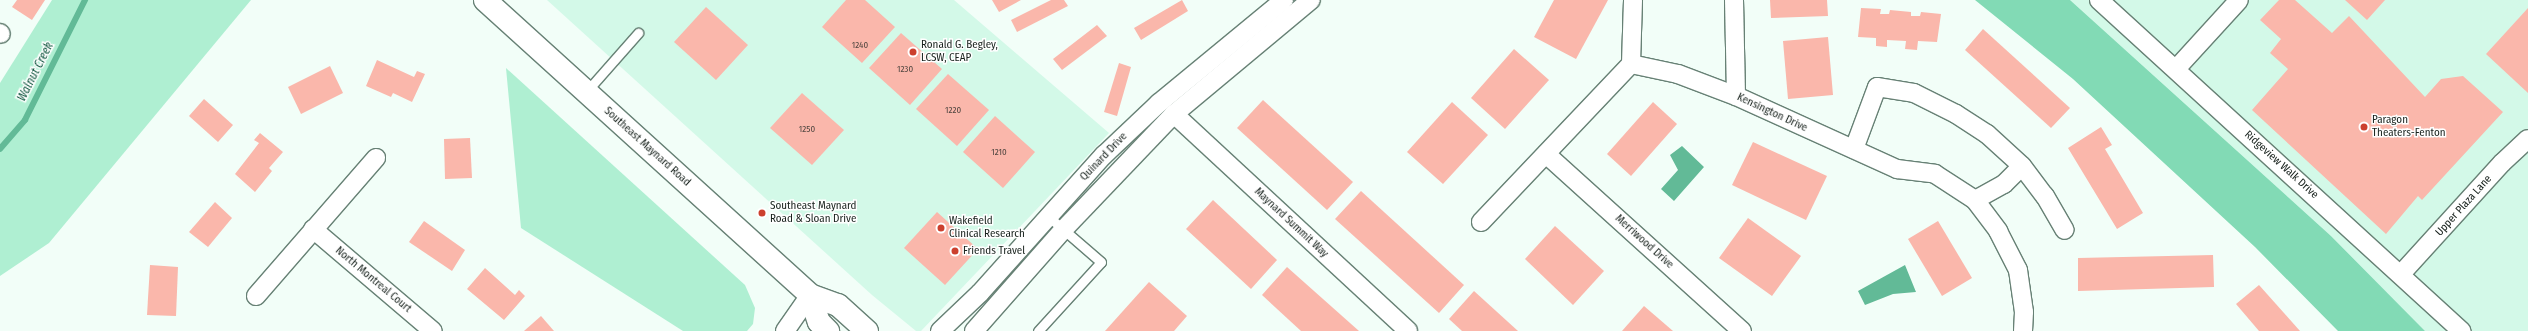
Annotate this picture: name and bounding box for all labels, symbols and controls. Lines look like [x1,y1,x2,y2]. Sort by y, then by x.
place label: Ronald G. Begley, LCSW, CEAP [921,39,998,65]
water label: Walnut Creek [15,40,57,104]
house number: 1240 [852,40,868,50]
marker: Ronald G. Begley, LCSW, CEAP [908,47,918,57]
house number: 1230 [897,64,913,74]
street label: Kensington Drive [1735,91,1809,135]
street label: Southeast Maynard Road [601,105,693,189]
house number: 1220 [945,105,961,115]
place label: Paragon Theaters-Fenton [2372,114,2445,140]
marker: Paragon Theaters-Fenton [2359,122,2369,132]
house number: 1250 [799,124,815,134]
street label: Ridgeview Walk Drive [2241,128,2321,202]
street label: Quinard Drive [1078,130,1130,184]
house number: 1210 [991,147,1007,157]
street label: Upper Plaza Lane [2433,173,2495,239]
street label: Maynard Summit Way [1251,185,1331,261]
place label: Southeast Maynard Road & Sloan Drive [770,200,856,226]
marker: Southeast Maynard Road & Sloan Drive [757,208,767,218]
street label: Merriwood Drive [1612,212,1676,272]
place label: Wakefield Clinical Research [949,215,1025,241]
marker: Wakefield Clinical Research [936,223,946,233]
street label: North Montreal Court [332,244,414,316]
place label: Friends Travel [963,244,1025,258]
marker: Friends Travel [950,246,960,256]

